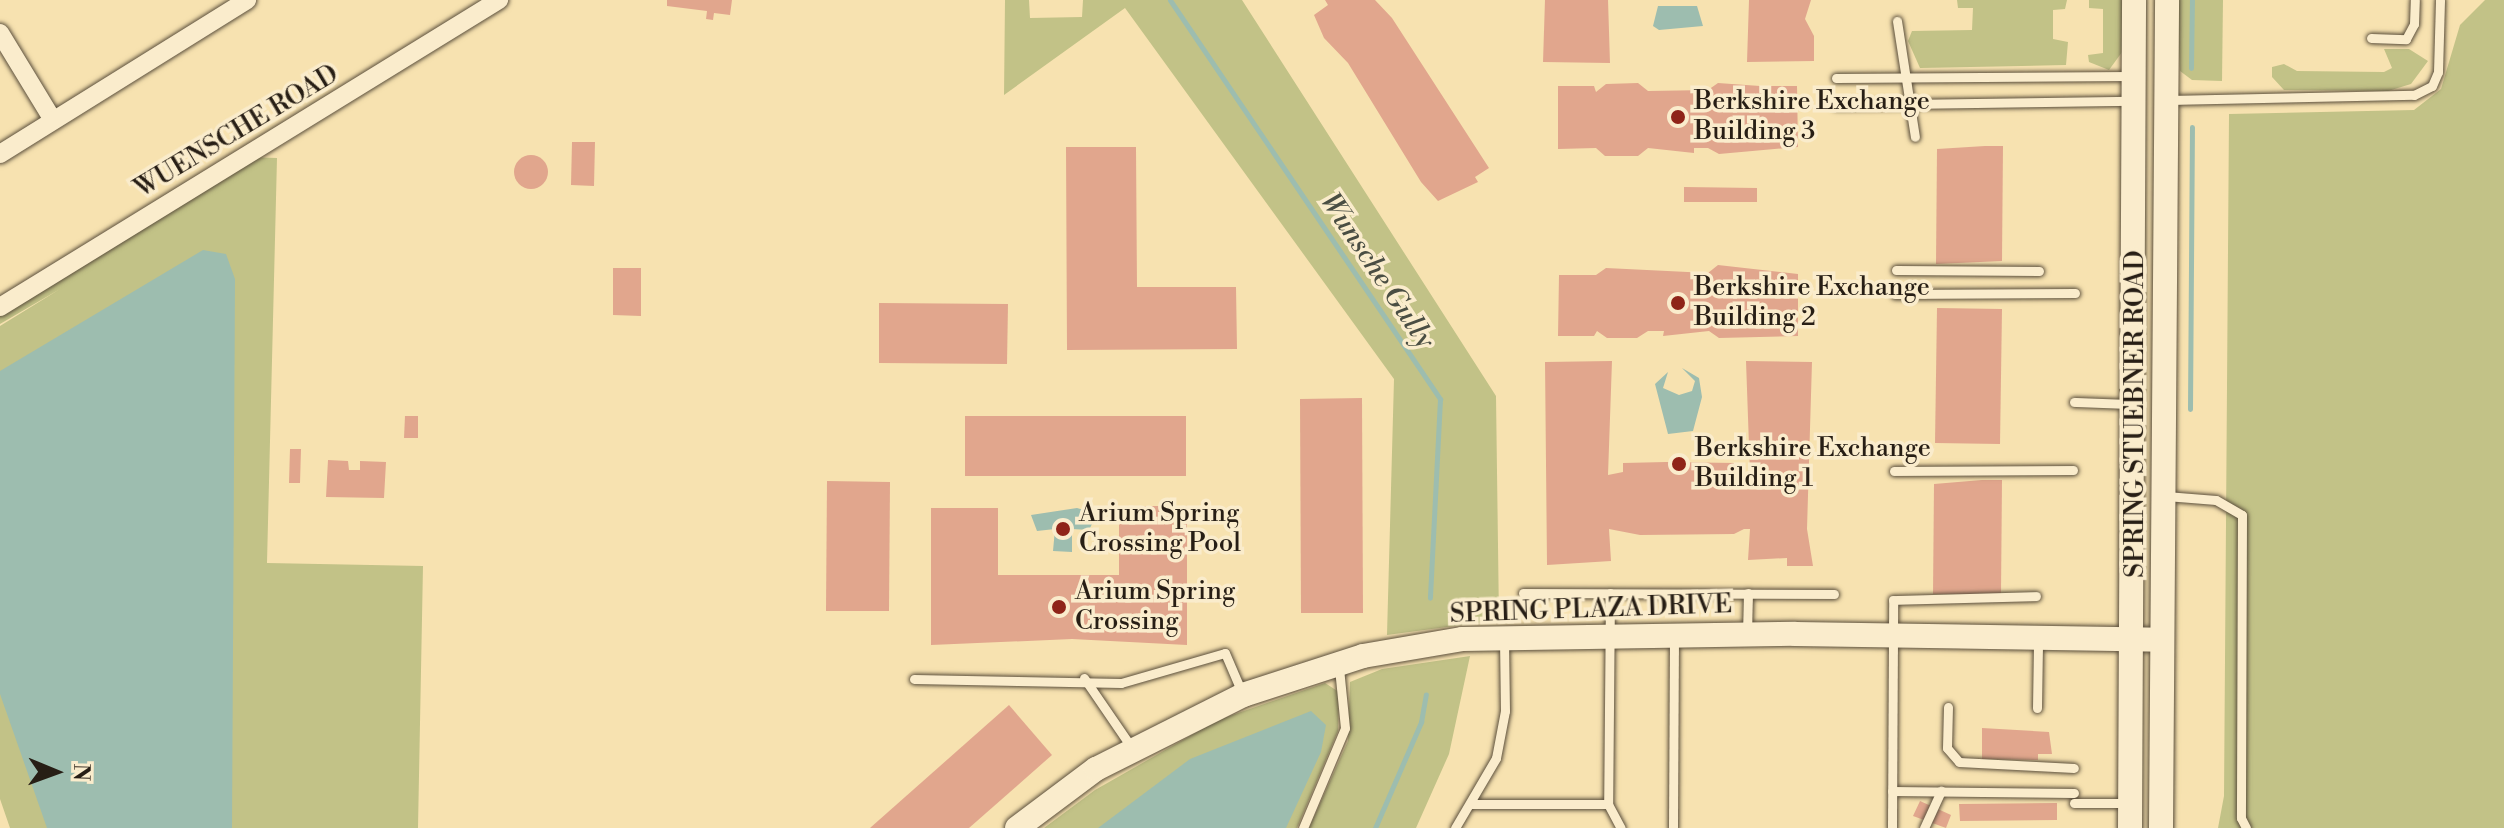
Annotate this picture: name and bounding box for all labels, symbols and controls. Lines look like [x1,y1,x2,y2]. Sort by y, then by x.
street label: WUENSCHE ROAD [130,59,344,205]
place label: Berkshire Exchange Building 3 [1694,86,1930,148]
marker: Berkshire Exchange Building 3 [1669,108,1687,126]
water label: Wunsche Gully [1313,187,1441,355]
street label: SPRING STUEBNER ROAD [2120,250,2152,578]
place label: Berkshire Exchange Building 2 [1694,272,1930,334]
marker: Berkshire Exchange Building 2 [1669,294,1687,312]
place label: Berkshire Exchange Building 1 [1695,433,1931,494]
marker: Berkshire Exchange Building 1 [1670,455,1688,473]
place label: Arium Spring Crossing Pool [1079,498,1241,560]
marker: Arium Spring Crossing Pool [1054,520,1072,538]
place label: Arium Spring Crossing [1075,576,1235,638]
street label: SPRING PLAZA DRIVE [1449,589,1733,631]
marker: Arium Spring Crossing [1050,598,1068,616]
north arrow [16,732,96,812]
text: N [67,763,94,781]

